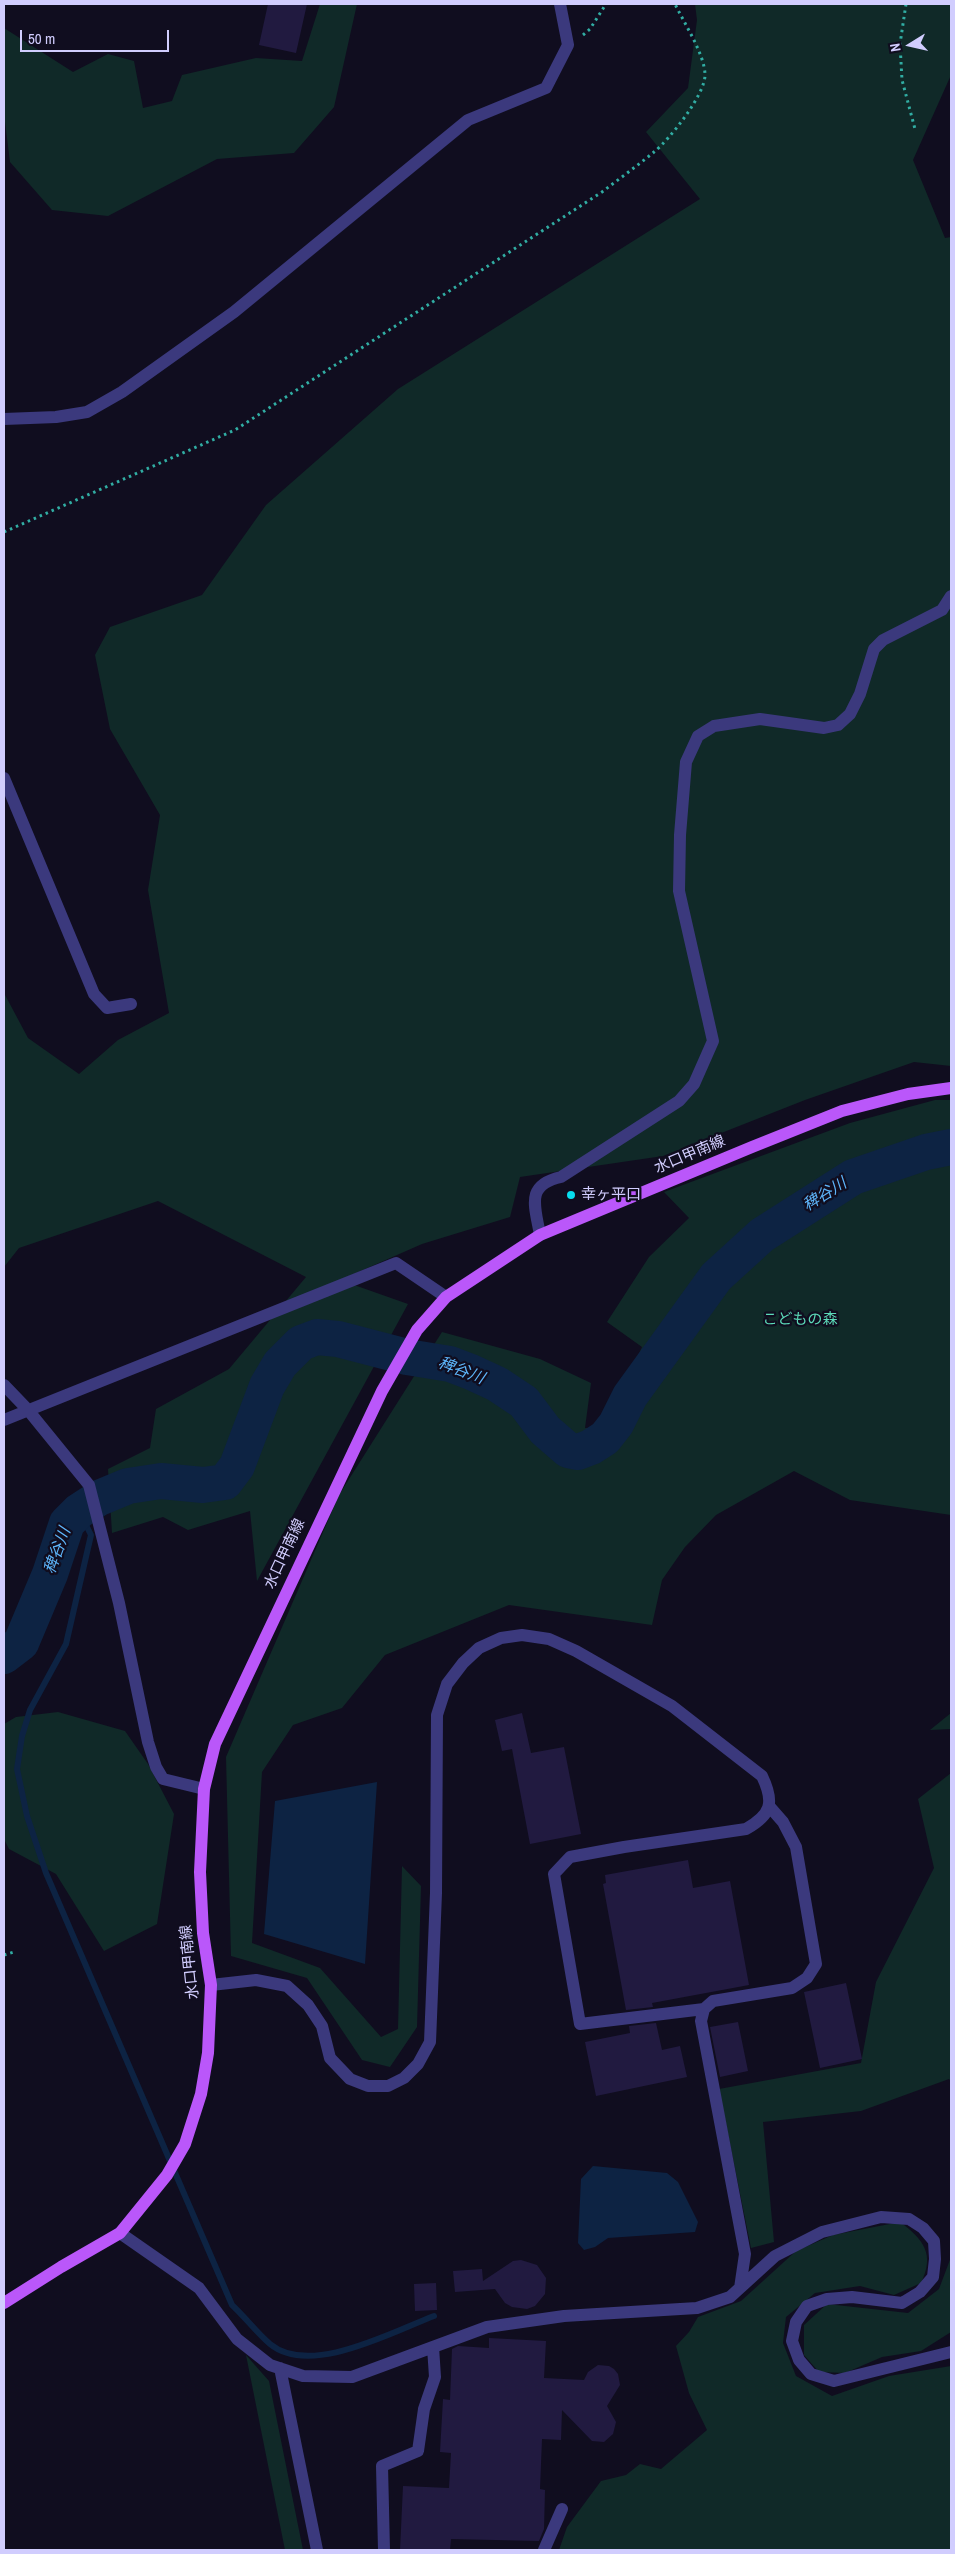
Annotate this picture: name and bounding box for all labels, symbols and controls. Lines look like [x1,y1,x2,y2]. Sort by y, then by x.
scale bar [22,20,171,52]
north arrow [885,20,935,70]
text: 50 m [28,28,55,49]
text: N [886,42,905,53]
street label: 水口甲南線 [652,1132,728,1178]
water label: 稗谷川 [800,1174,850,1216]
place label: 幸ヶ平口 [581,1186,641,1204]
marker: 幸ヶ平口 [565,1189,577,1201]
park label: こどもの森 [763,1311,837,1329]
water label: 稗谷川 [435,1353,487,1389]
street label: 水口甲南線 [261,1516,309,1592]
water label: 稗谷川 [41,1525,75,1577]
street label: 水口甲南線 [177,1924,203,2000]

